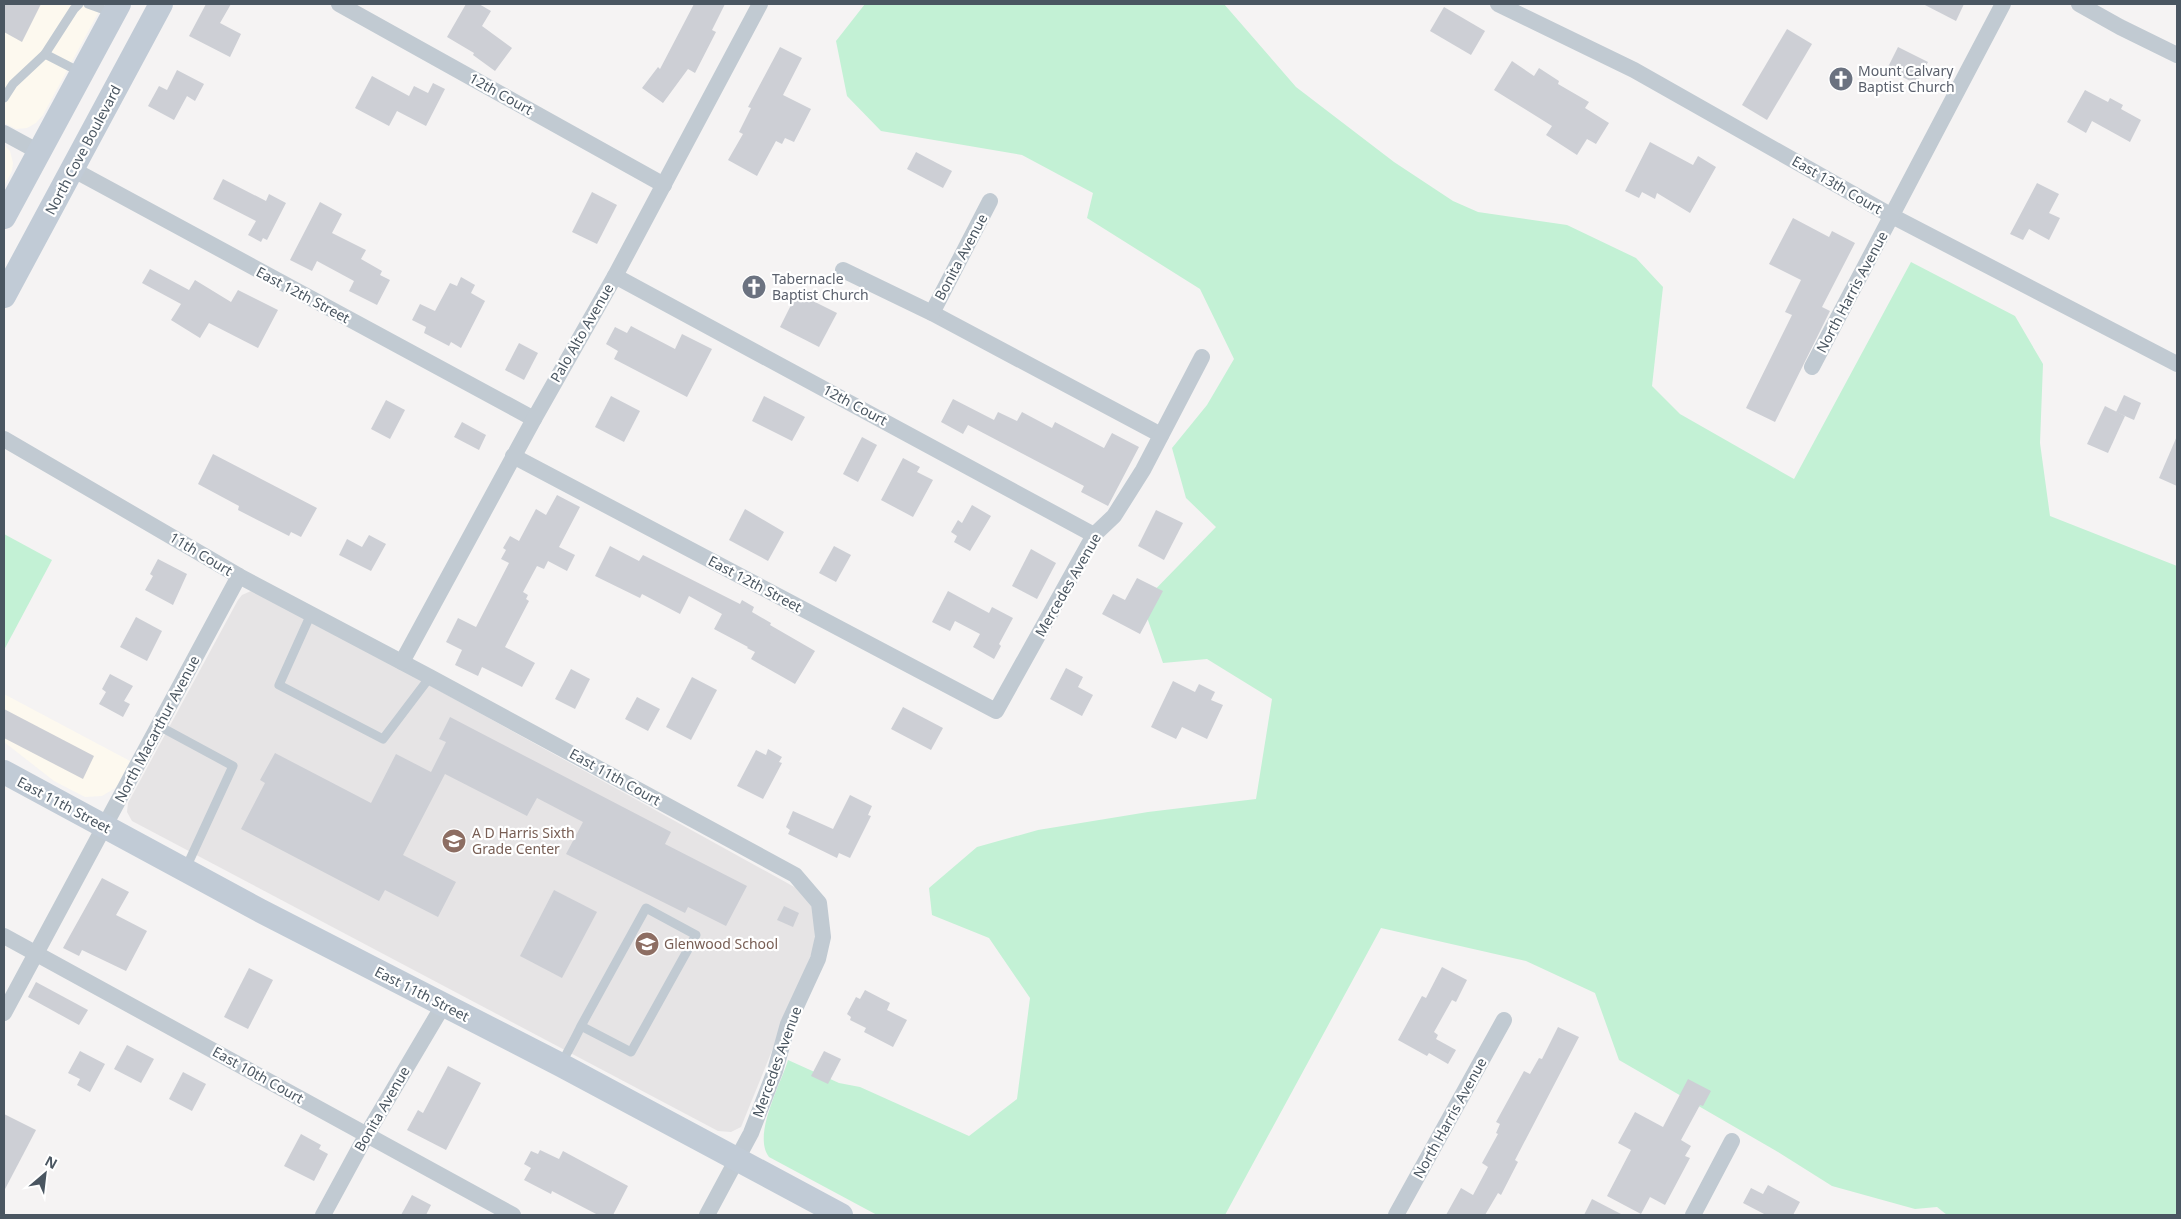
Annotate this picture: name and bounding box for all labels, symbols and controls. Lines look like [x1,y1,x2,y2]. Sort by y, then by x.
place label: Mount Calvary Baptist Church [1858,61,1955,96]
church icon: Mount Calvary Baptist Church [1828,66,1854,92]
street label: 12th Court [466,68,537,119]
street label: North Cove Boulevard [40,82,125,218]
street label: East 13th Court [1789,151,1886,218]
street label: Bonita Avenue [930,210,991,303]
street label: North Harris Avenue [1811,228,1892,356]
street label: East 12th Street [253,262,353,327]
place label: Tabernacle Baptist Church [772,269,869,304]
church icon: Tabernacle Baptist Church [741,274,767,300]
street label: Palo Alto Avenue [546,280,618,386]
street label: 12th Court [820,380,891,429]
street label: 11th Court [166,527,236,580]
street label: Mercedes Avenue [1030,529,1105,640]
street label: East 12th Street [705,551,805,616]
street label: North Macarthur Avenue [110,652,204,806]
street label: East 11th Court [566,744,664,809]
street label: East 11th Street [14,772,114,837]
place label: A D Harris Sixth Grade Center [472,823,575,858]
school or university icon: A D Harris Sixth Grade Center [441,828,467,854]
school or university icon: Glenwood School [634,931,660,957]
place label: Glenwood School [664,934,778,953]
street label: East 11th Street [372,962,473,1026]
street label: Mercedes Avenue [748,1004,805,1120]
street label: East 10th Court [209,1042,307,1107]
street label: North Harris Avenue [1408,1054,1491,1181]
street label: Bonita Avenue [349,1063,414,1155]
north arrow [20,1149,70,1199]
text: N [42,1151,61,1173]

